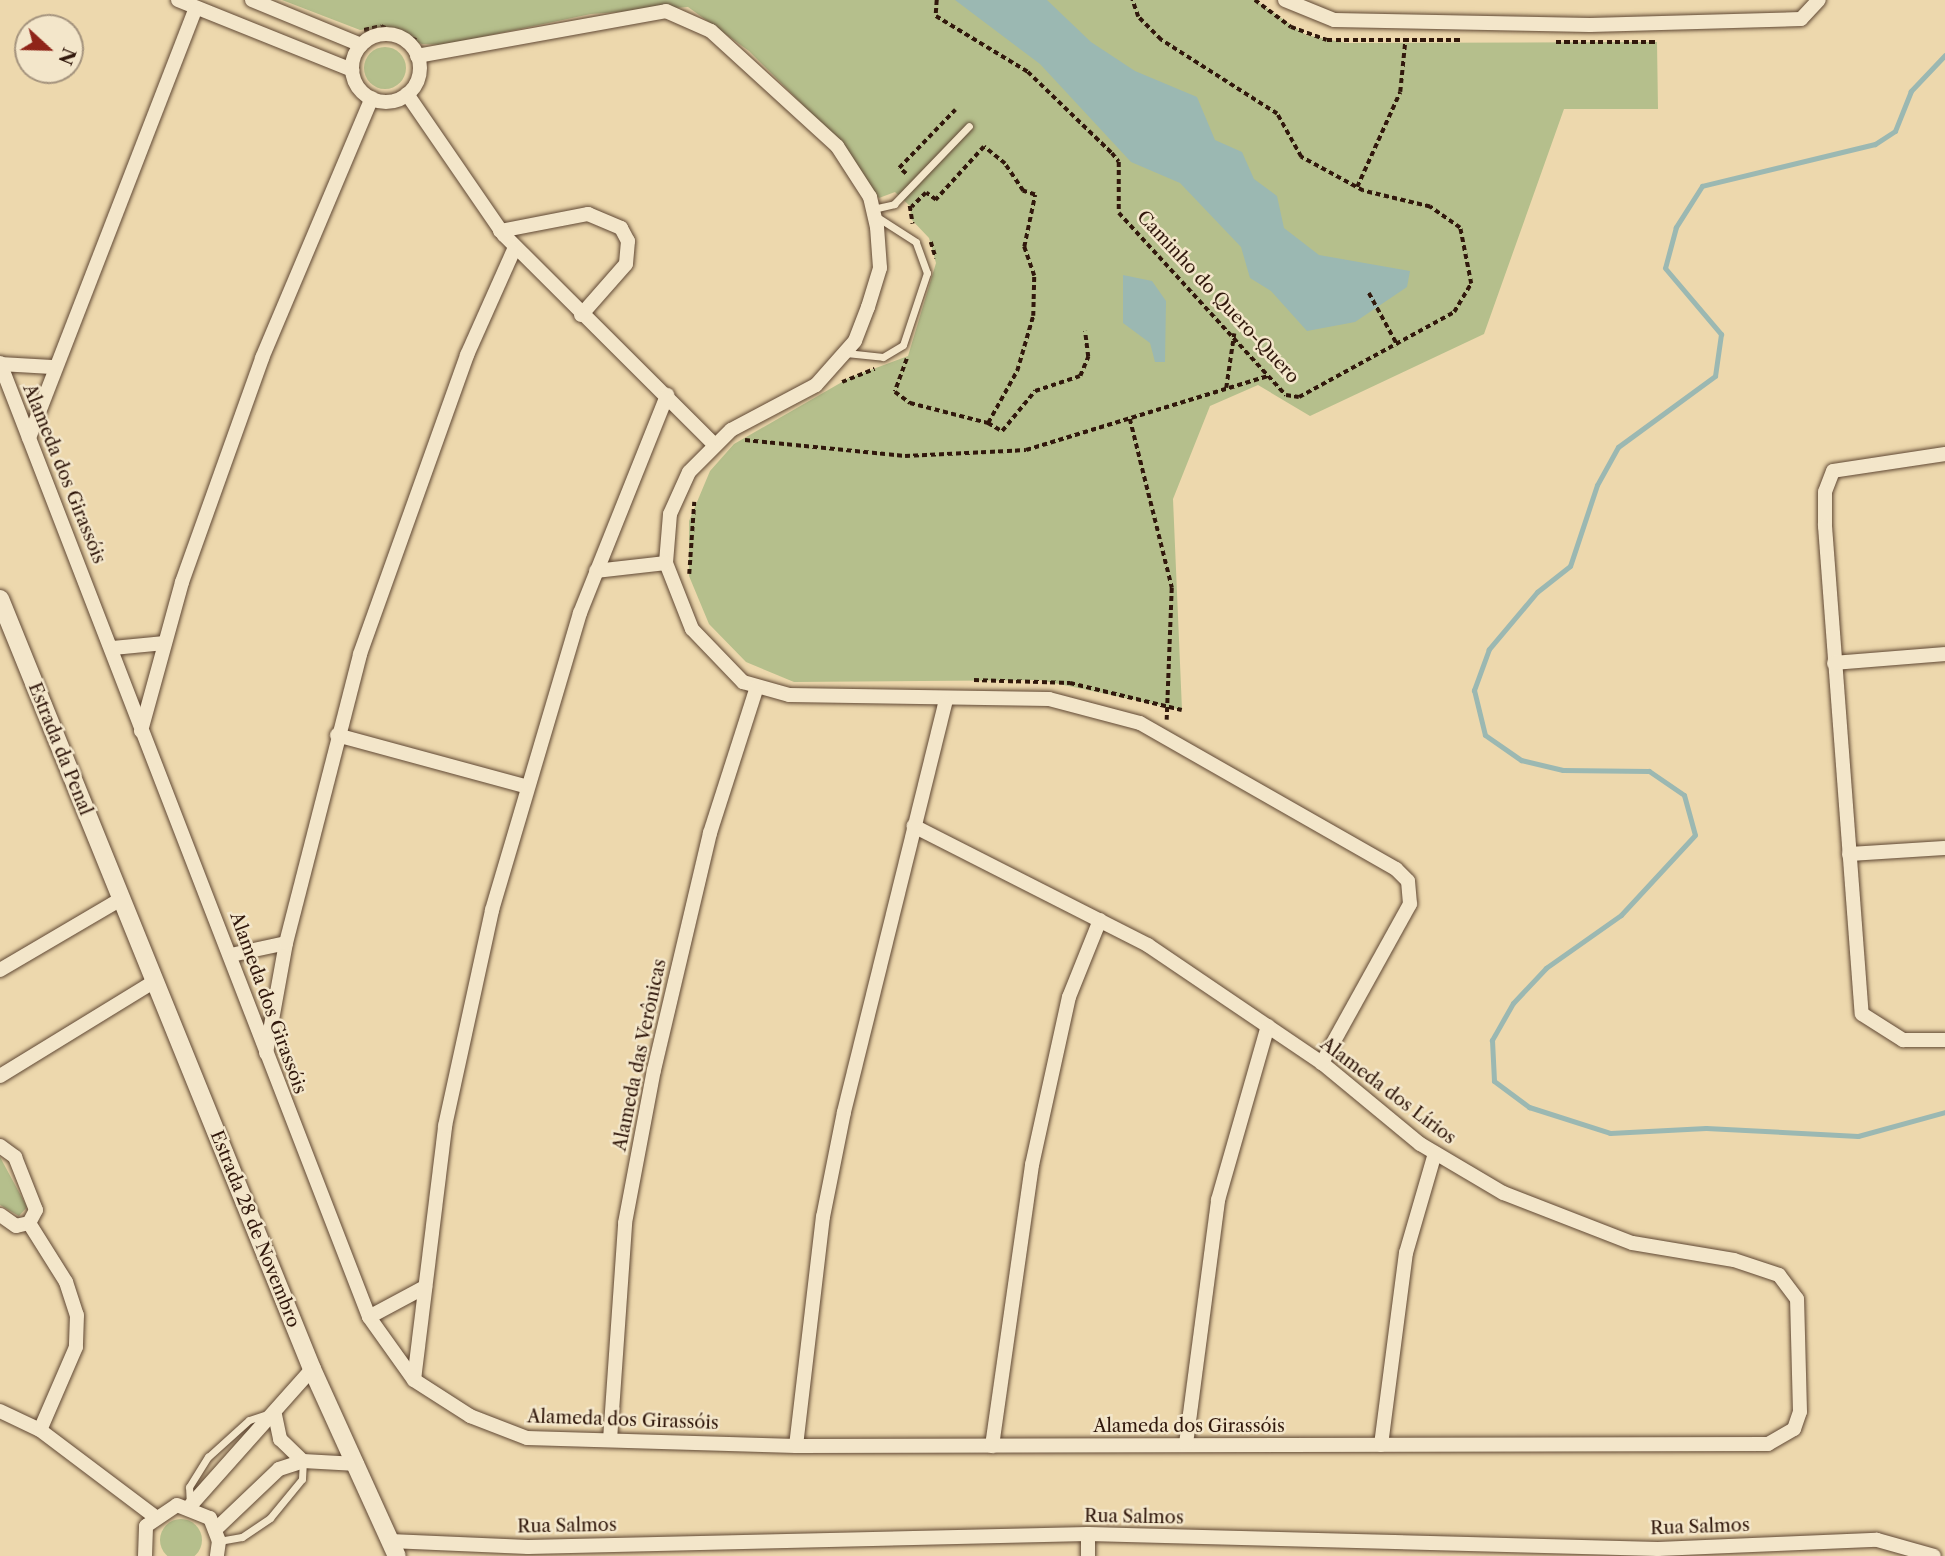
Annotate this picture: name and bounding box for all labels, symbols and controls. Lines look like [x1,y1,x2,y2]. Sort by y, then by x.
north arrow [14,14,84,84]
text: N [53,44,81,68]
street label: Caminho do Quero-Quero [1132,206,1304,388]
street label: Alameda dos Girassóis [18,381,110,567]
street label: Estrada da Penal [23,679,97,819]
street label: Alameda dos Girassóis [225,909,311,1097]
street label: Alameda das Verônicas [609,957,671,1153]
street label: Alameda dos Lírios [1316,1033,1460,1149]
street label: Estrada 28 de Novembro [206,1127,304,1331]
street label: Alameda dos Girassóis [527,1406,719,1434]
street label: Alameda dos Girassóis [1093,1415,1285,1437]
street label: Rua Salmos [1084,1505,1184,1529]
street label: Rua Salmos [517,1514,617,1538]
street label: Rua Salmos [1650,1514,1750,1540]

